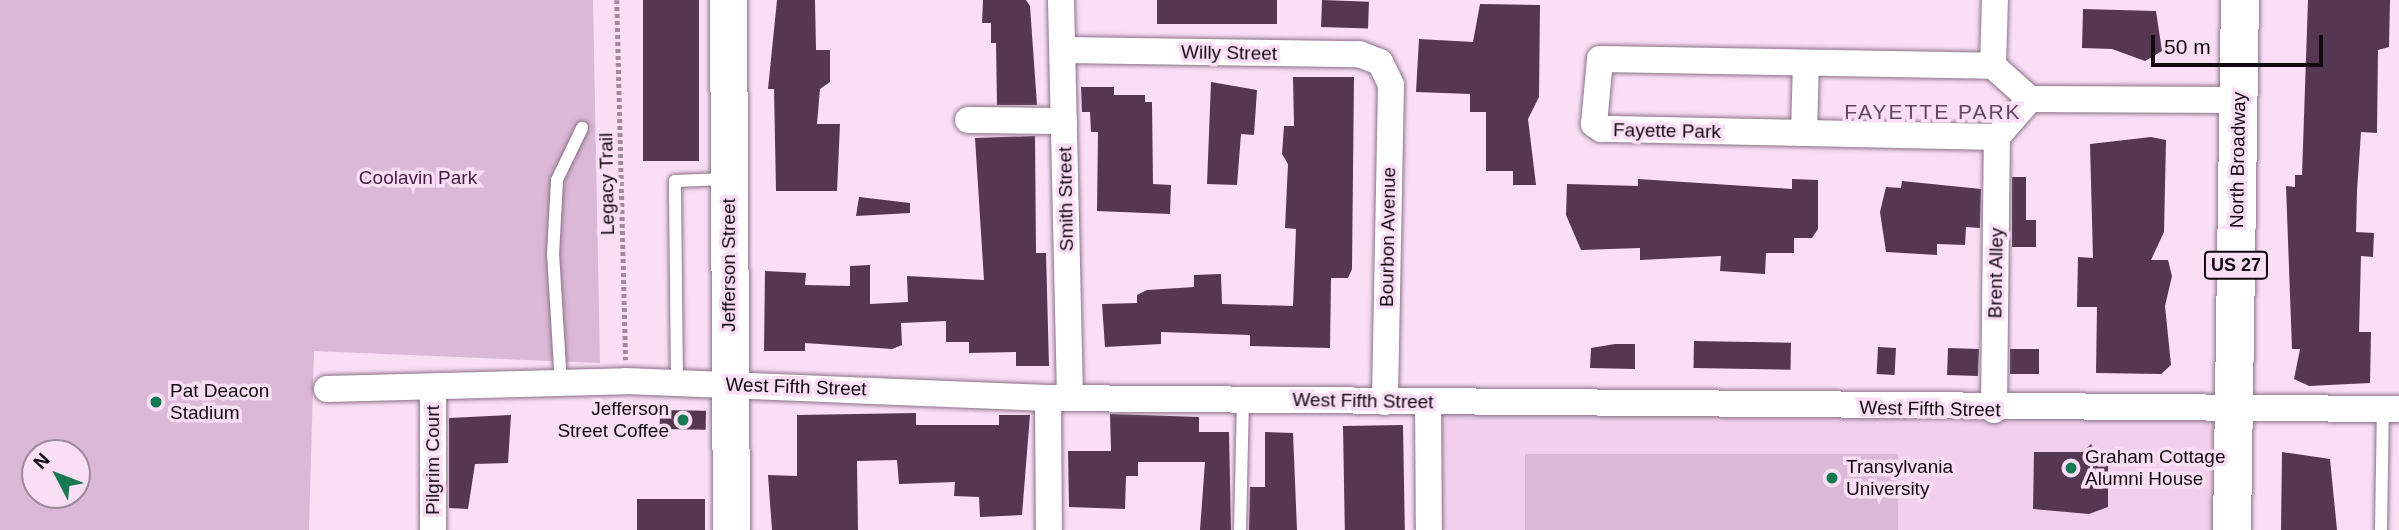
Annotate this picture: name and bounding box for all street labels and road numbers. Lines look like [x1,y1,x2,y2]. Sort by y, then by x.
street label: Willy Street [1181,41,1277,65]
street label: North Broadway [2225,92,2251,228]
street label: Fayette Park [1613,119,1721,143]
street label: Legacy Trail [595,132,619,236]
street label: Smith Street [1054,147,1078,251]
street label: Bourbon Avenue [1375,166,1401,308]
street label: Jefferson Street [718,198,740,332]
street label: Brent Alley [1984,227,2008,319]
road number: US 27 [2203,250,2269,279]
street label: West Fifth Street [725,373,867,401]
street label: West Fifth Street [1292,388,1434,414]
street label: West Fifth Street [1859,396,2001,422]
street label: Pilgrim Court [422,405,444,515]

